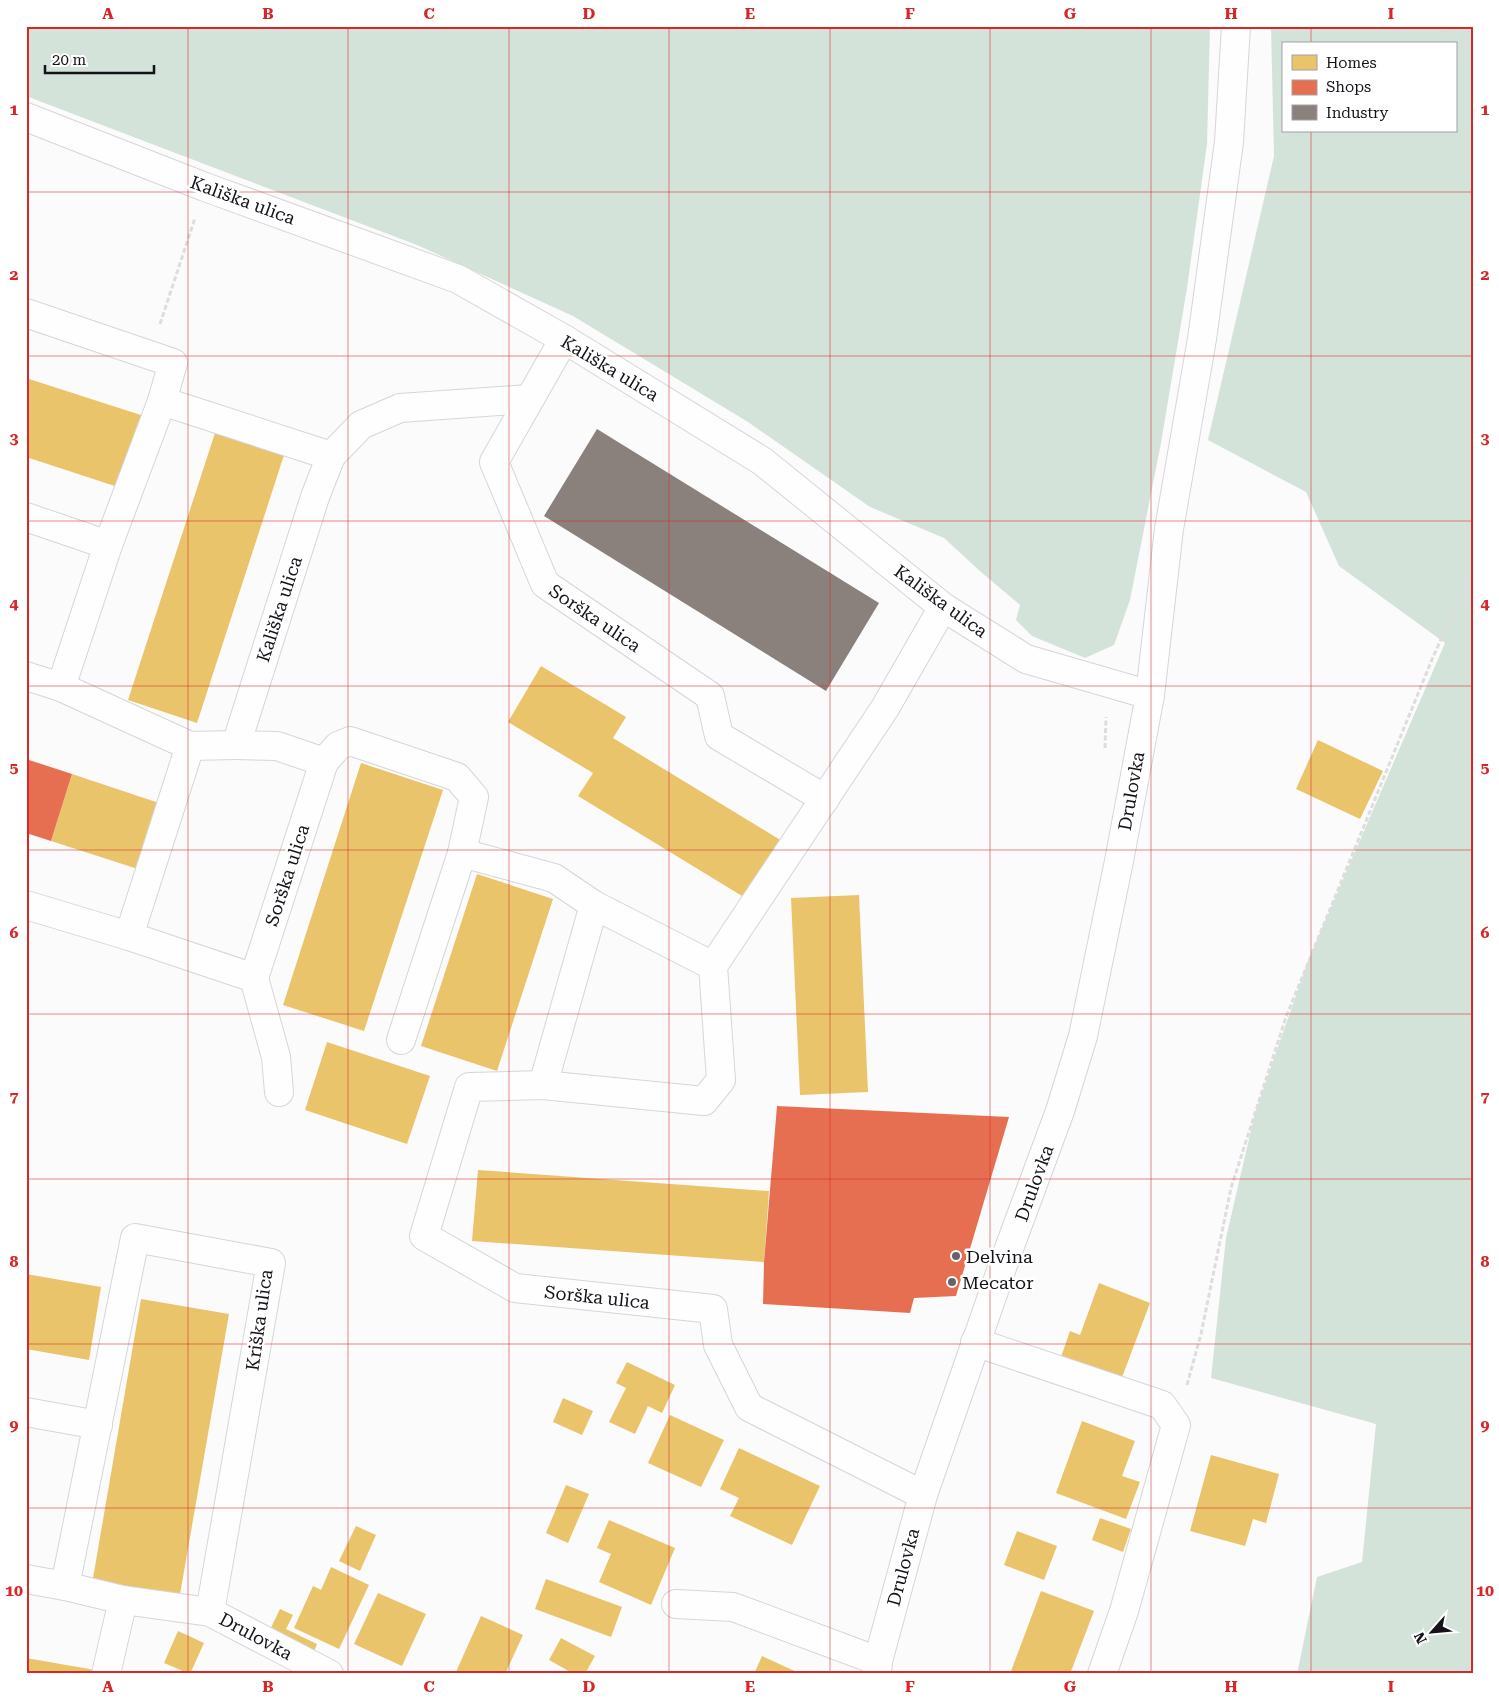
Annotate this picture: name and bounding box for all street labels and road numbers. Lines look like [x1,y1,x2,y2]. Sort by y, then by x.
street label: Kališka ulica [188,171,298,229]
street label: Kališka ulica [557,331,663,405]
street label: Kališka ulica [252,553,306,665]
street label: Kališka ulica [890,560,992,642]
street label: Sorška ulica [545,580,645,656]
street label: Drulovka [1114,750,1148,832]
street label: Sorška ulica [261,821,313,929]
street label: Drulovka [1010,1142,1058,1224]
street label: Kriška ulica [241,1268,277,1372]
street label: Sorška ulica [543,1281,651,1313]
street label: Drulovka [883,1526,924,1608]
street label: Drulovka [216,1608,296,1664]

